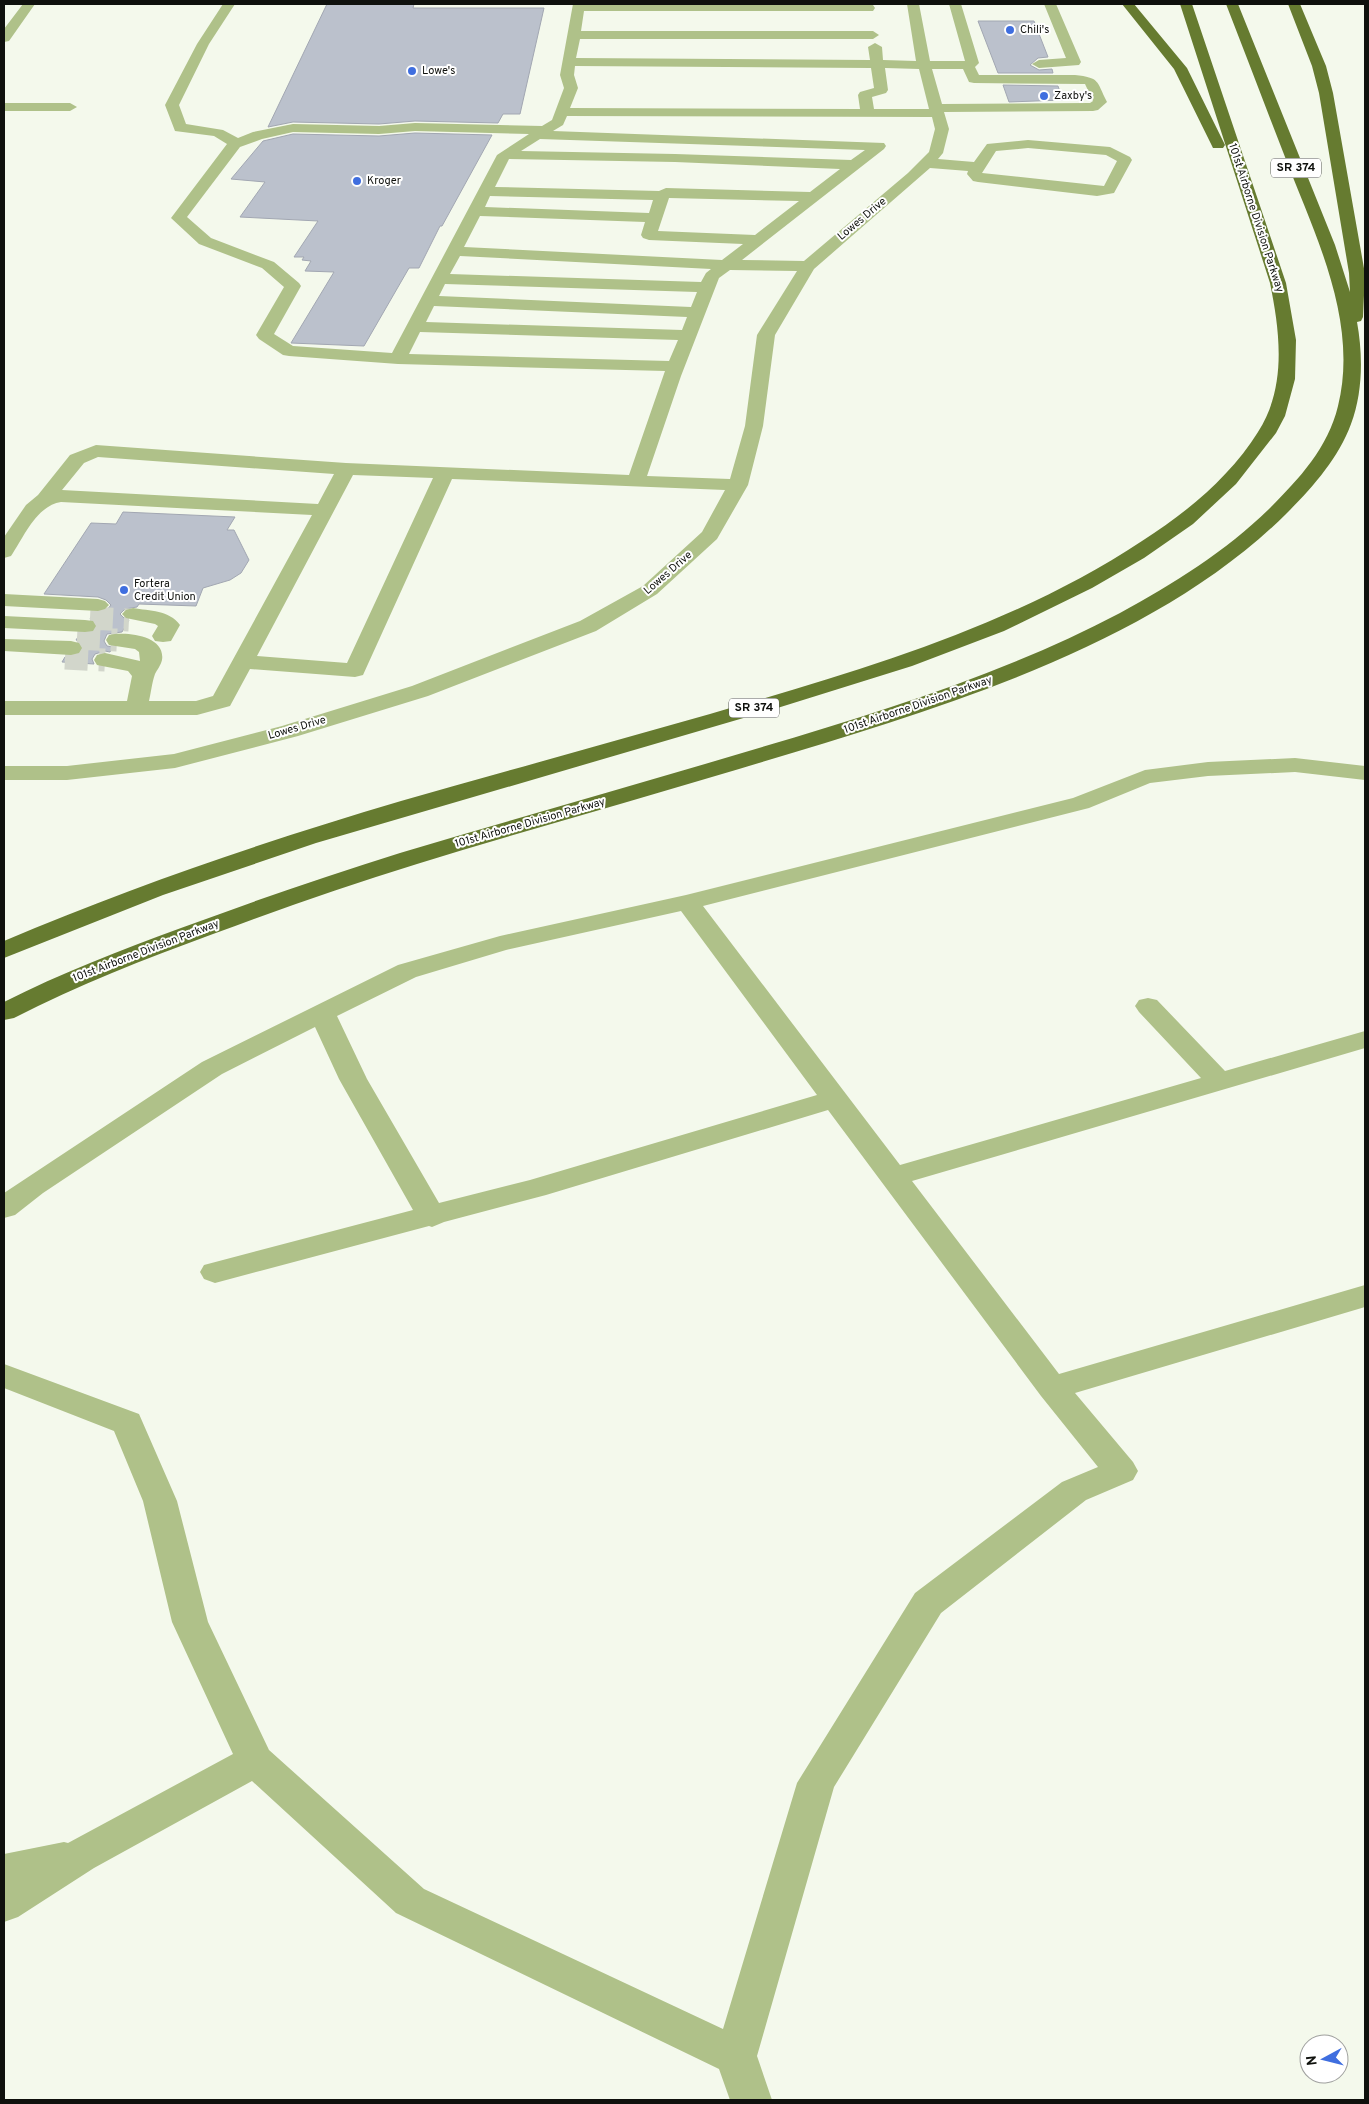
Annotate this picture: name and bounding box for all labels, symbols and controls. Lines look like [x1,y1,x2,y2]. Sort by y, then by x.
place label: Chili's [1020,23,1049,37]
marker: Chili's [1004,24,1016,36]
place label: Lowe's [422,64,455,78]
marker: Lowe's [406,65,418,77]
place label: Zaxby's [1054,89,1092,103]
marker: Zaxby's [1038,90,1050,102]
street label: 101st Airborne Division Parkway [1225,142,1287,294]
road number: SR 374 [1271,158,1321,178]
place label: Kroger [367,174,402,188]
marker: Kroger [351,175,363,187]
street label: Lowes Drive [835,194,889,244]
street label: Lowes Drive [641,548,695,598]
place label: Fortera Credit Union [134,577,196,604]
marker: Fortera Credit Union [118,584,130,596]
street label: 101st Airborne Division Parkway [842,673,994,737]
road number: SR 374 [729,698,779,718]
street label: Lowes Drive [266,713,328,743]
street label: 101st Airborne Division Parkway [453,795,607,851]
street label: 101st Airborne Division Parkway [71,916,221,985]
north arrow [1299,2034,1349,2084]
text: N [1304,2054,1322,2066]

